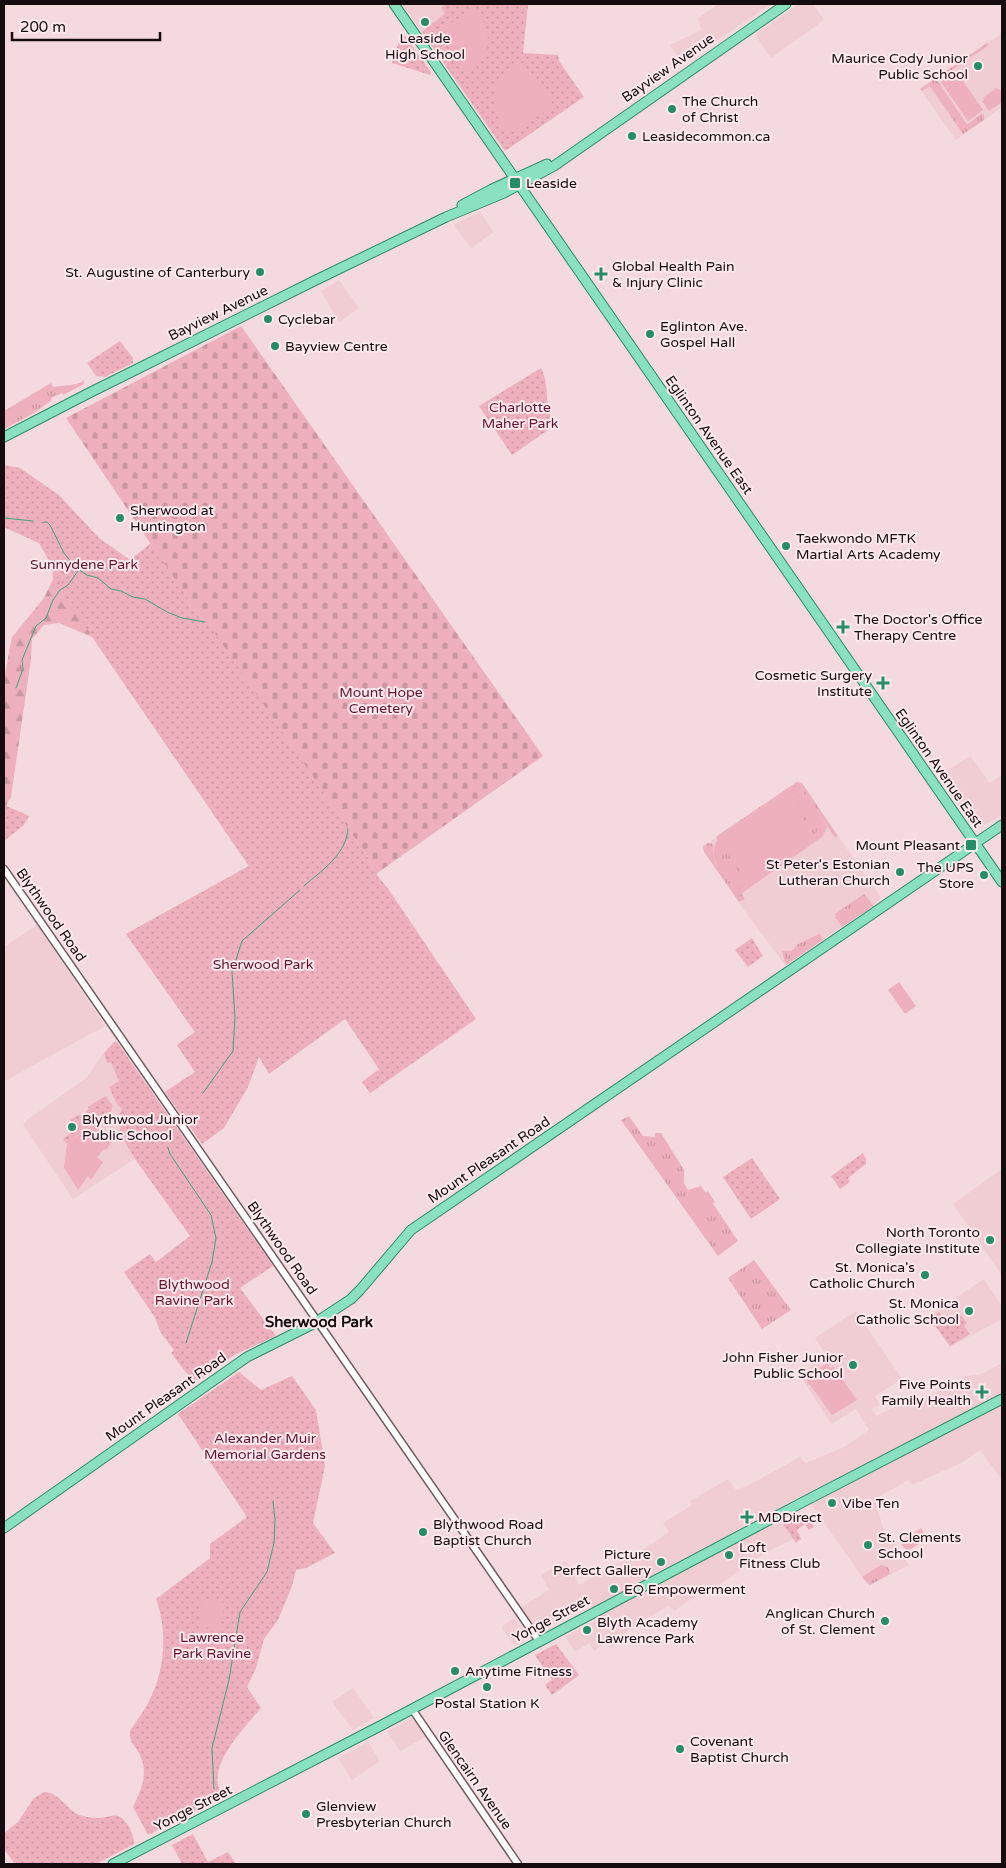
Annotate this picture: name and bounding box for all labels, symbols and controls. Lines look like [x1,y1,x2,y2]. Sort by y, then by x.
scale bar [12,10,160,42]
marker: Leaside High School [419,16,431,28]
text: 200 m [20,18,66,36]
place label: Leaside High School [385,30,465,63]
street label: Bayview Avenue [619,30,717,106]
place label: Maurice Cody Junior Public School [831,50,969,83]
marker: Maurice Cody Junior Public School [972,60,984,72]
place label: The Church of Christ [682,93,758,126]
marker: The Church of Christ [666,103,678,115]
place label: Leasidecommon.ca [642,128,770,145]
marker: Leasidecommon.ca [626,130,638,142]
place label: Leaside [526,175,577,192]
marker: Leaside [508,176,522,190]
place label: Global Health Pain & Injury Clinic [612,258,735,291]
place label: St. Augustine of Canterbury [65,264,250,281]
marker: St. Augustine of Canterbury [254,266,266,278]
marker: Global Health Pain & Injury Clinic [594,267,608,281]
street label: Bayview Avenue [165,282,271,344]
place label: Cyclebar [278,311,336,328]
marker: Cyclebar [262,313,274,325]
place label: Eglinton Ave. Gospel Hall [660,318,748,351]
marker: Eglinton Ave. Gospel Hall [644,328,656,340]
place label: Bayview Centre [285,338,388,355]
marker: Bayview Centre [269,340,281,352]
street label: Eglinton Avenue East [662,372,757,498]
park label: Charlotte Maher Park [482,399,559,432]
place label: Sherwood at Huntington [130,502,215,535]
marker: Sherwood at Huntington [114,512,126,524]
place label: Taekwondo MFTK Martial Arts Academy [796,530,941,563]
marker: Taekwondo MFTK Martial Arts Academy [780,540,792,552]
park label: Sunnydene Park [30,556,138,573]
place label: The Doctor's Office Therapy Centre [854,611,983,644]
marker: The Doctor's Office Therapy Centre [836,620,850,634]
place label: Cosmetic Surgery Institute [755,667,872,700]
marker: Cosmetic Surgery Institute [876,676,890,690]
park label: Mount Hope Cemetery [339,684,423,717]
street label: Eglinton Avenue East [892,705,987,831]
place label: Mount Pleasant [855,837,961,854]
marker: Mount Pleasant [964,838,978,852]
place label: St Peter's Estonian Lutheran Church [766,856,890,889]
place label: The UPS Store [917,859,974,892]
street label: Blythwood Road [12,865,90,965]
marker: St Peter's Estonian Lutheran Church [894,866,906,878]
marker: The UPS Store [978,869,990,881]
park label: Sherwood Park [213,956,314,973]
place label: Blythwood Junior Public School [82,1111,199,1144]
street label: Mount Pleasant Road [425,1113,553,1207]
marker: Blythwood Junior Public School [66,1121,78,1133]
street label: Blythwood Road [243,1198,321,1298]
place label: North Toronto Collegiate Institute [855,1224,980,1257]
marker: North Toronto Collegiate Institute [984,1234,996,1246]
place label: St. Monica's Catholic Church [809,1259,915,1292]
marker: St. Monica's Catholic Church [919,1269,931,1281]
park label: Blythwood Ravine Park [155,1276,234,1309]
place label: St. Monica Catholic School [856,1295,959,1328]
marker: St. Monica Catholic School [963,1305,975,1317]
district label: Sherwood Park [265,1313,373,1331]
street label: Mount Pleasant Road [102,1349,230,1445]
place label: John Fisher Junior Public School [722,1349,844,1382]
marker: John Fisher Junior Public School [847,1359,859,1371]
place label: Five Points Family Health [881,1376,971,1409]
marker: Five Points Family Health [975,1385,989,1399]
park label: Alexander Muir Memorial Gardens [204,1430,326,1463]
place label: Vibe Ten [842,1495,900,1512]
marker: Vibe Ten [826,1497,838,1509]
place label: MDDirect [758,1509,822,1526]
marker: MDDirect [740,1510,754,1524]
place label: Blythwood Road Baptist Church [433,1516,543,1549]
marker: Blythwood Road Baptist Church [417,1526,429,1538]
place label: St. Clements School [878,1529,962,1562]
place label: Loft Fitness Club [739,1539,820,1572]
marker: St. Clements School [862,1539,874,1551]
place label: Picture Perfect Gallery [553,1546,651,1579]
marker: Loft Fitness Club [723,1549,735,1561]
marker: Picture Perfect Gallery [655,1556,667,1568]
place label: EQ Empowerment [624,1581,746,1598]
marker: EQ Empowerment [608,1583,620,1595]
street label: Yonge Street [509,1591,593,1647]
place label: Anglican Church of St. Clement [765,1605,876,1638]
place label: Blyth Academy Lawrence Park [597,1614,699,1647]
marker: Anglican Church of St. Clement [879,1615,891,1627]
marker: Blyth Academy Lawrence Park [581,1624,593,1636]
park label: Lawrence Park Ravine [173,1629,251,1662]
place label: Anytime Fitness [465,1663,572,1680]
marker: Anytime Fitness [449,1665,461,1677]
marker: Postal Station K [481,1681,493,1693]
place label: Postal Station K [435,1695,540,1712]
street label: Glencairn Avenue [434,1727,516,1833]
place label: Covenant Baptist Church [690,1733,789,1766]
marker: Covenant Baptist Church [674,1743,686,1755]
street label: Yonge Street [151,1781,235,1835]
place label: Glenview Presbyterian Church [316,1798,452,1831]
marker: Glenview Presbyterian Church [300,1808,312,1820]

